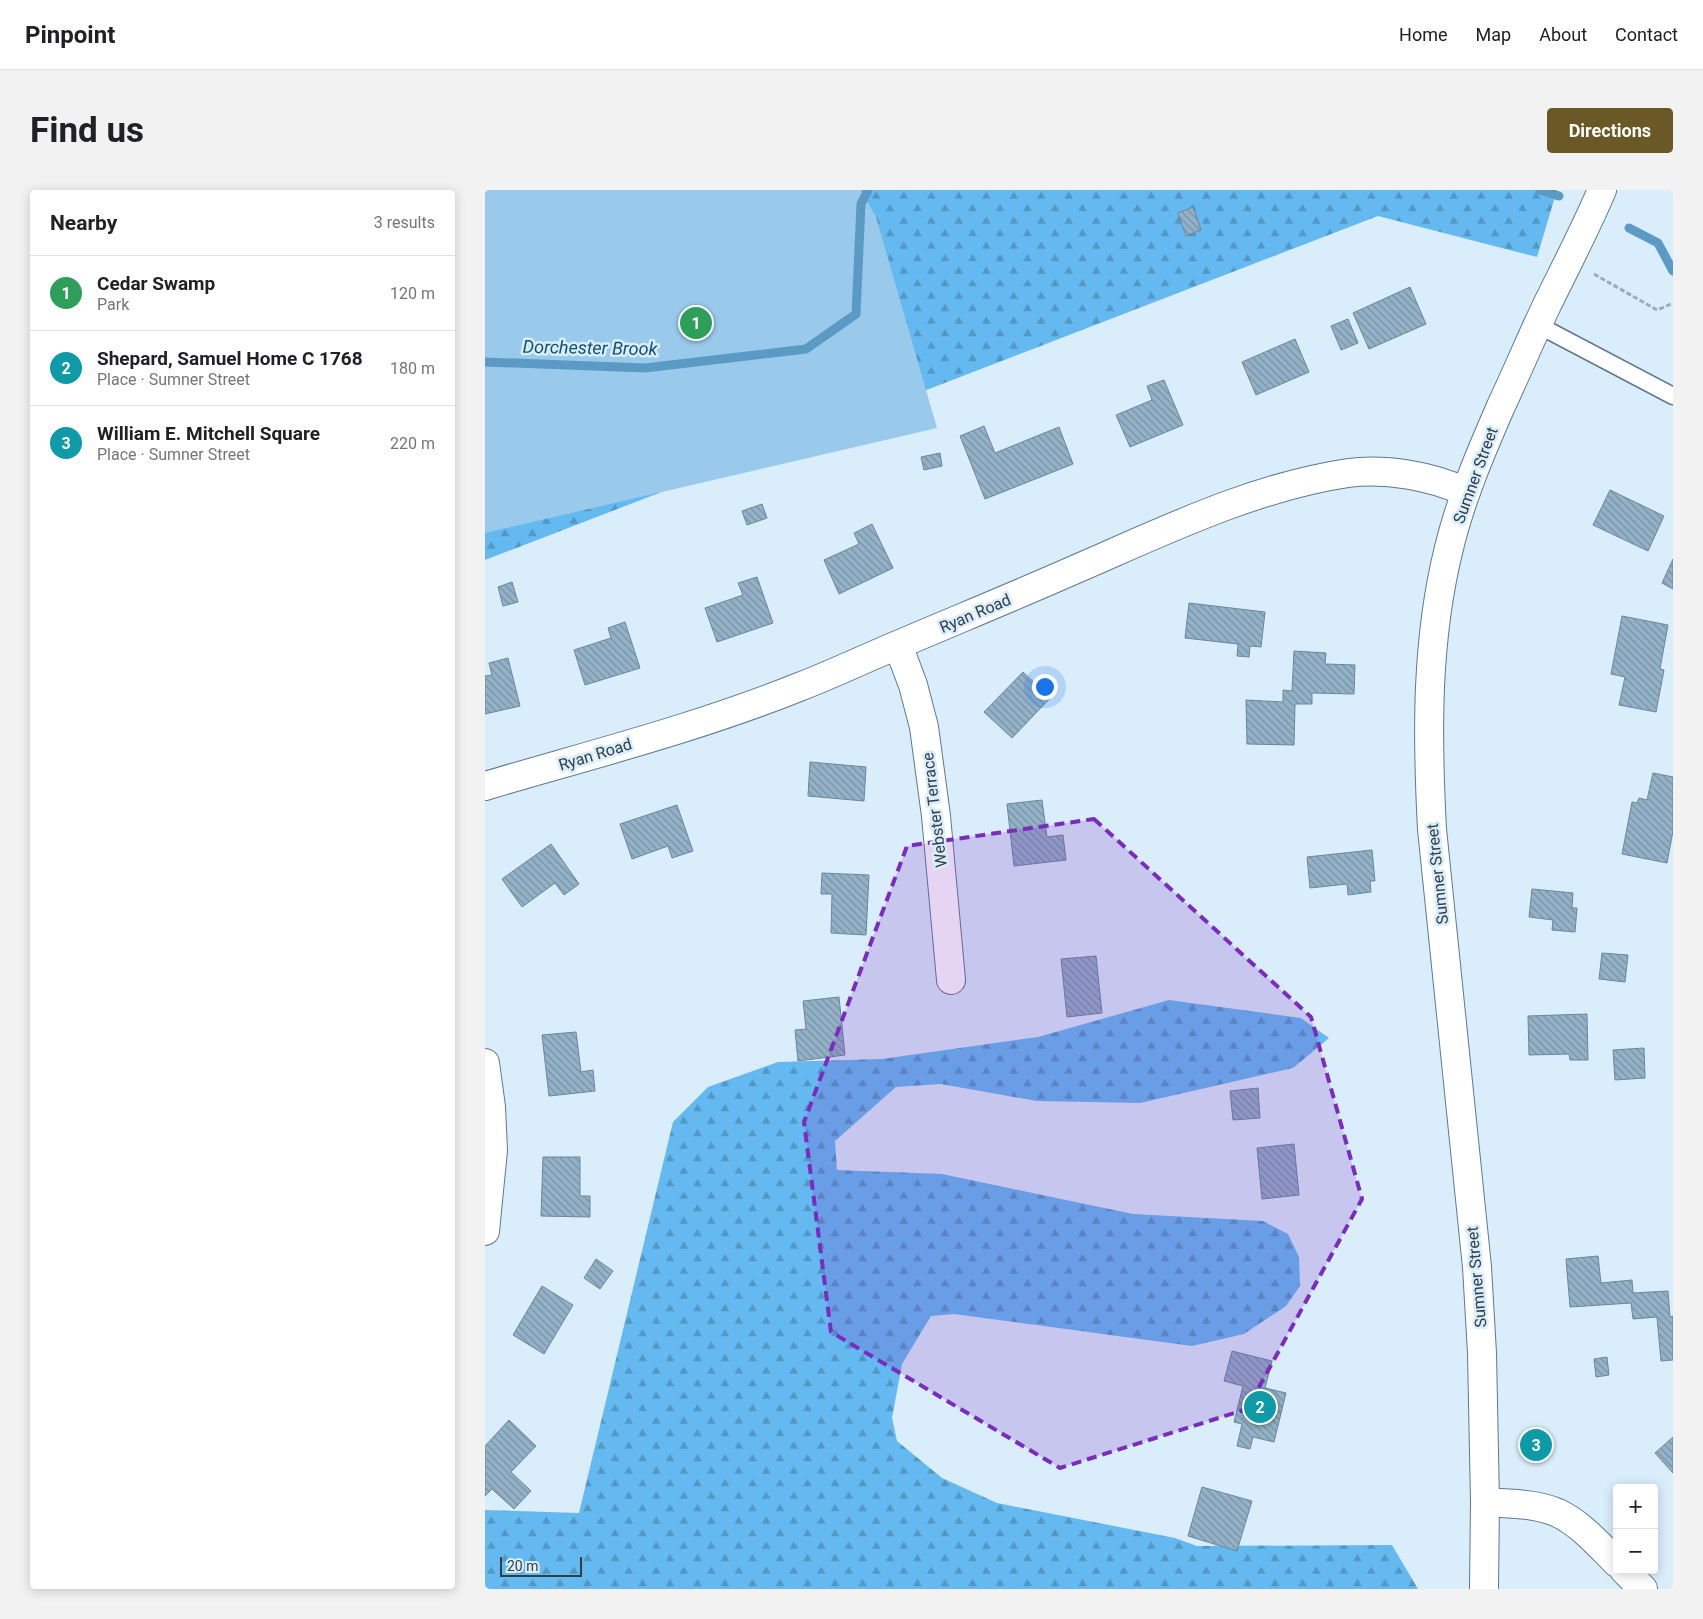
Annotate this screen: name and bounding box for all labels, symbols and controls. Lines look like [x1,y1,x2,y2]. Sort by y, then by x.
text: Pinpoint [25,21,115,49]
text: Home [1399,24,1448,45]
text: Map [1476,24,1511,45]
text: About [1539,24,1587,45]
text: Contact [1615,24,1678,45]
button: Directions [1547,108,1673,153]
text: Find us [30,110,144,151]
text: Nearby [50,211,117,235]
text: 3 results [374,213,435,232]
text: Cedar Swamp [97,272,215,295]
text: 1 [61,284,71,303]
text: 120 m [390,284,435,303]
text: Park [97,295,129,314]
pin: 1 [680,304,712,342]
water label: Dorchester Brook [522,336,659,359]
text: Shepard, Samuel Home C 1768 [97,347,363,370]
text: 2 [61,359,71,378]
text: 180 m [390,359,435,378]
text: Place · Sumner Street [97,370,250,389]
text: William E. Mitchell Square [97,422,320,445]
street label: Sumner Street [1449,424,1502,526]
text: 3 [61,434,71,453]
text: 220 m [390,434,435,453]
text: Place · Sumner Street [97,445,250,464]
street label: Ryan Road [937,590,1014,637]
your location [1032,674,1058,700]
street label: Ryan Road [556,734,634,775]
street label: Webster Terrace [918,751,951,869]
street label: Sumner Street [1423,823,1452,925]
street label: Sumner Street [1463,1226,1490,1328]
pin: 2 [1244,1388,1276,1426]
pin: 3 [1520,1426,1552,1464]
map controls [1613,1484,1658,1574]
button: + [1613,1484,1658,1529]
button: − [1613,1529,1658,1574]
scale bar [500,1554,583,1577]
text: 20 m [507,1558,539,1574]

